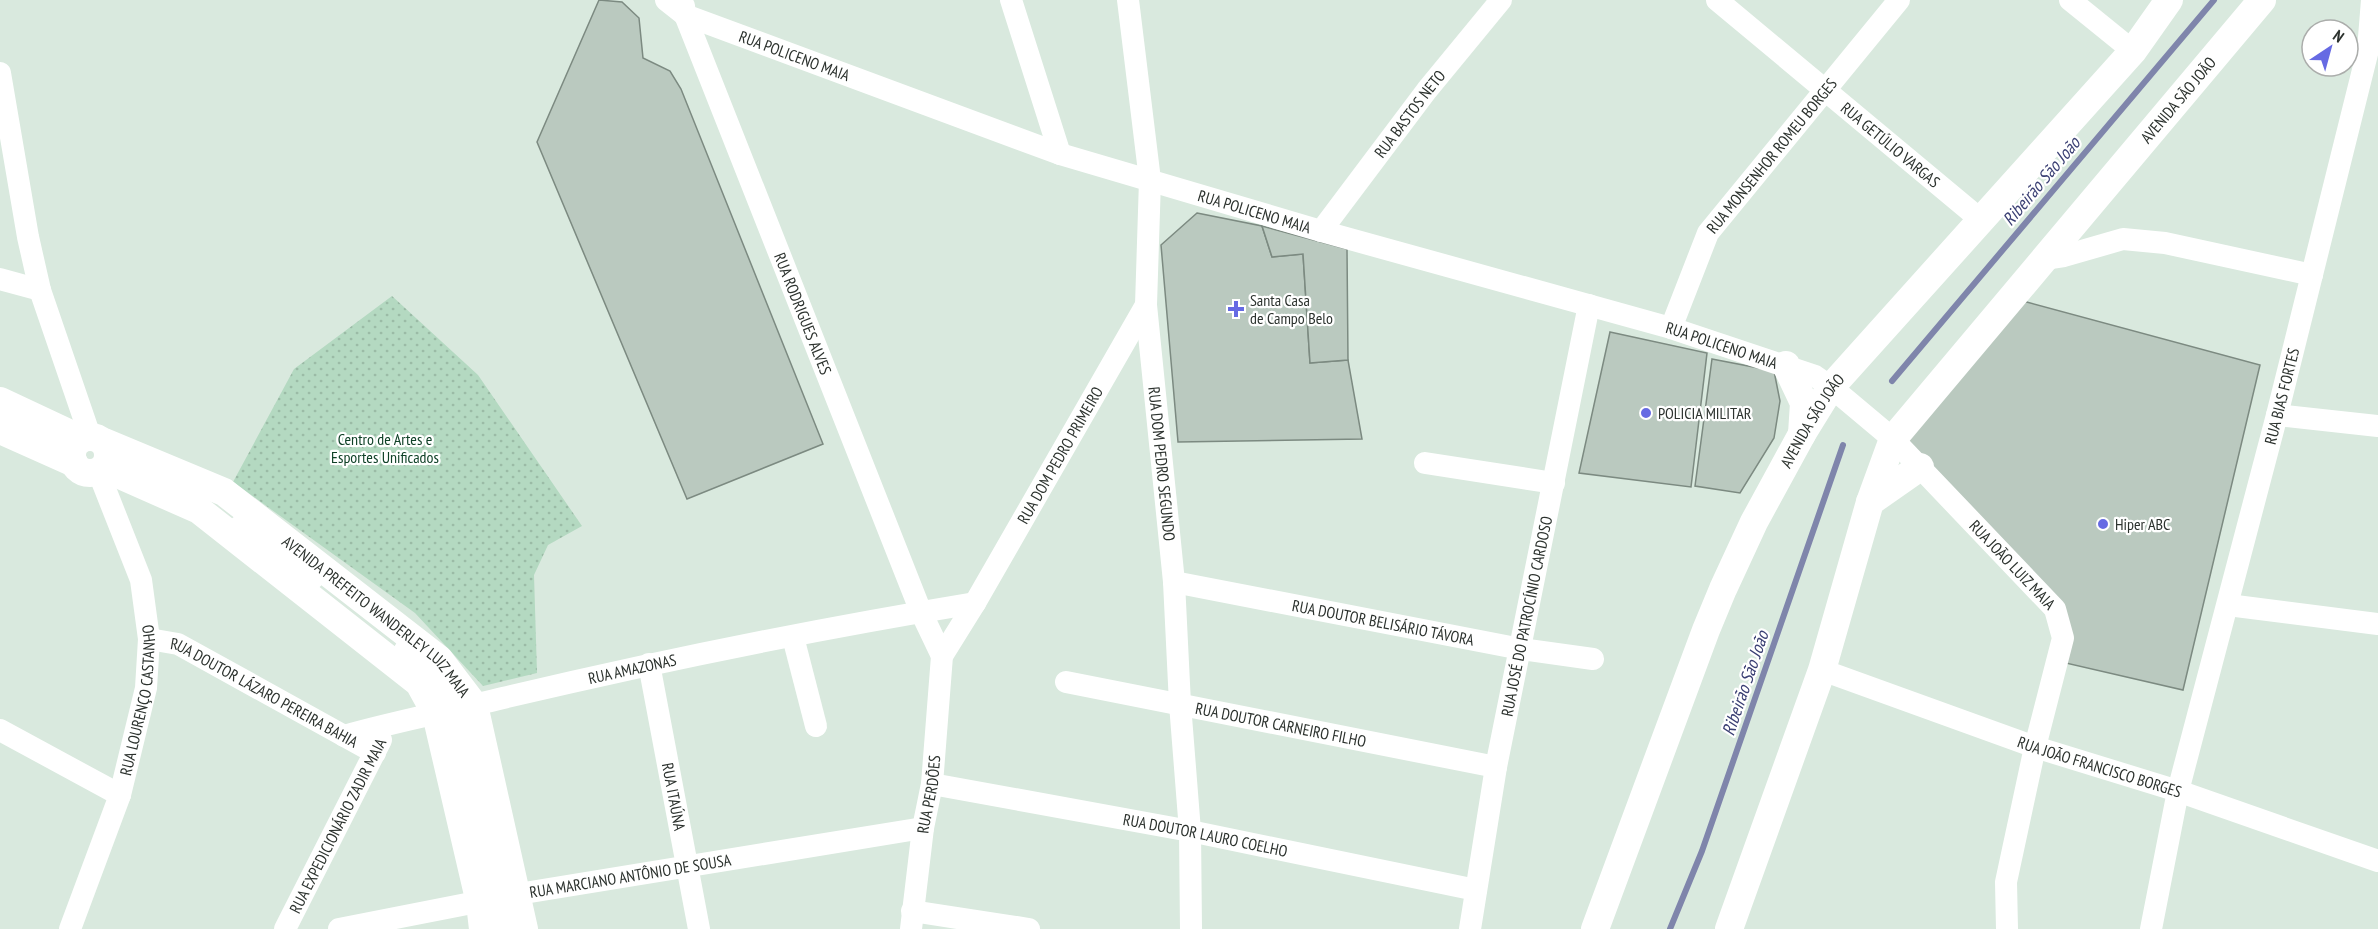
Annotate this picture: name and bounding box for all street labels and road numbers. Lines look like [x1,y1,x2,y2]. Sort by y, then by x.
street label: RUA POLICENO MAIA [736,26,853,85]
street label: AVENIDA SÃO JOÃO [2136,52,2220,147]
street label: RUA BASTOS NETO [1370,66,1450,161]
street label: RUA MONSENHOR ROMEU BORGES [1702,74,1841,237]
street label: RUA GETÚLIO VARGAS [1837,98,1944,192]
street label: RUA POLICENO MAIA [1196,185,1314,238]
street label: RUA RODRIGUES ALVES [770,250,836,377]
street label: RUA POLICENO MAIA [1664,317,1781,373]
street label: RUA BIAS FORTES [2260,346,2303,446]
street label: AVENIDA SÃO JOÃO [1776,369,1848,471]
street label: RUA DOM PEDRO PRIMEIRO [1013,383,1107,527]
street label: RUA DOM PEDRO SEGUNDO [1144,386,1180,542]
street label: RUA JOSÉ DO PATROCÍNIO CARDOSO [1496,514,1556,718]
street label: RUA JOÃO LUIZ MAIA [1965,516,2060,614]
street label: AVENIDA PREFEITO WANDERLEY LUIZ MAIA [278,531,475,701]
street label: RUA DOUTOR BELISÁRIO TÁVORA [1290,595,1476,650]
street label: RUA LOURENÇO CASTANHO [115,623,159,777]
street label: RUA DOUTOR LÁZARO PEREIRA BAHIA [169,633,362,752]
street label: RUA AMAZONAS [586,649,678,688]
street label: RUA DOUTOR CARNEIRO FILHO [1194,698,1368,751]
street label: RUA JOÃO FRANCISCO BORGES [2015,732,2184,802]
street label: RUA EXPEDICIONÁRIO ZADIR MAIA [285,734,390,916]
street label: RUA PERDÕES [912,754,944,834]
street label: RUA ITAÚNA [658,761,690,833]
street label: RUA DOUTOR LAURO COELHO [1121,809,1290,861]
street label: RUA MARCIANO ANTÔNIO DE SOUSA [528,849,733,902]

